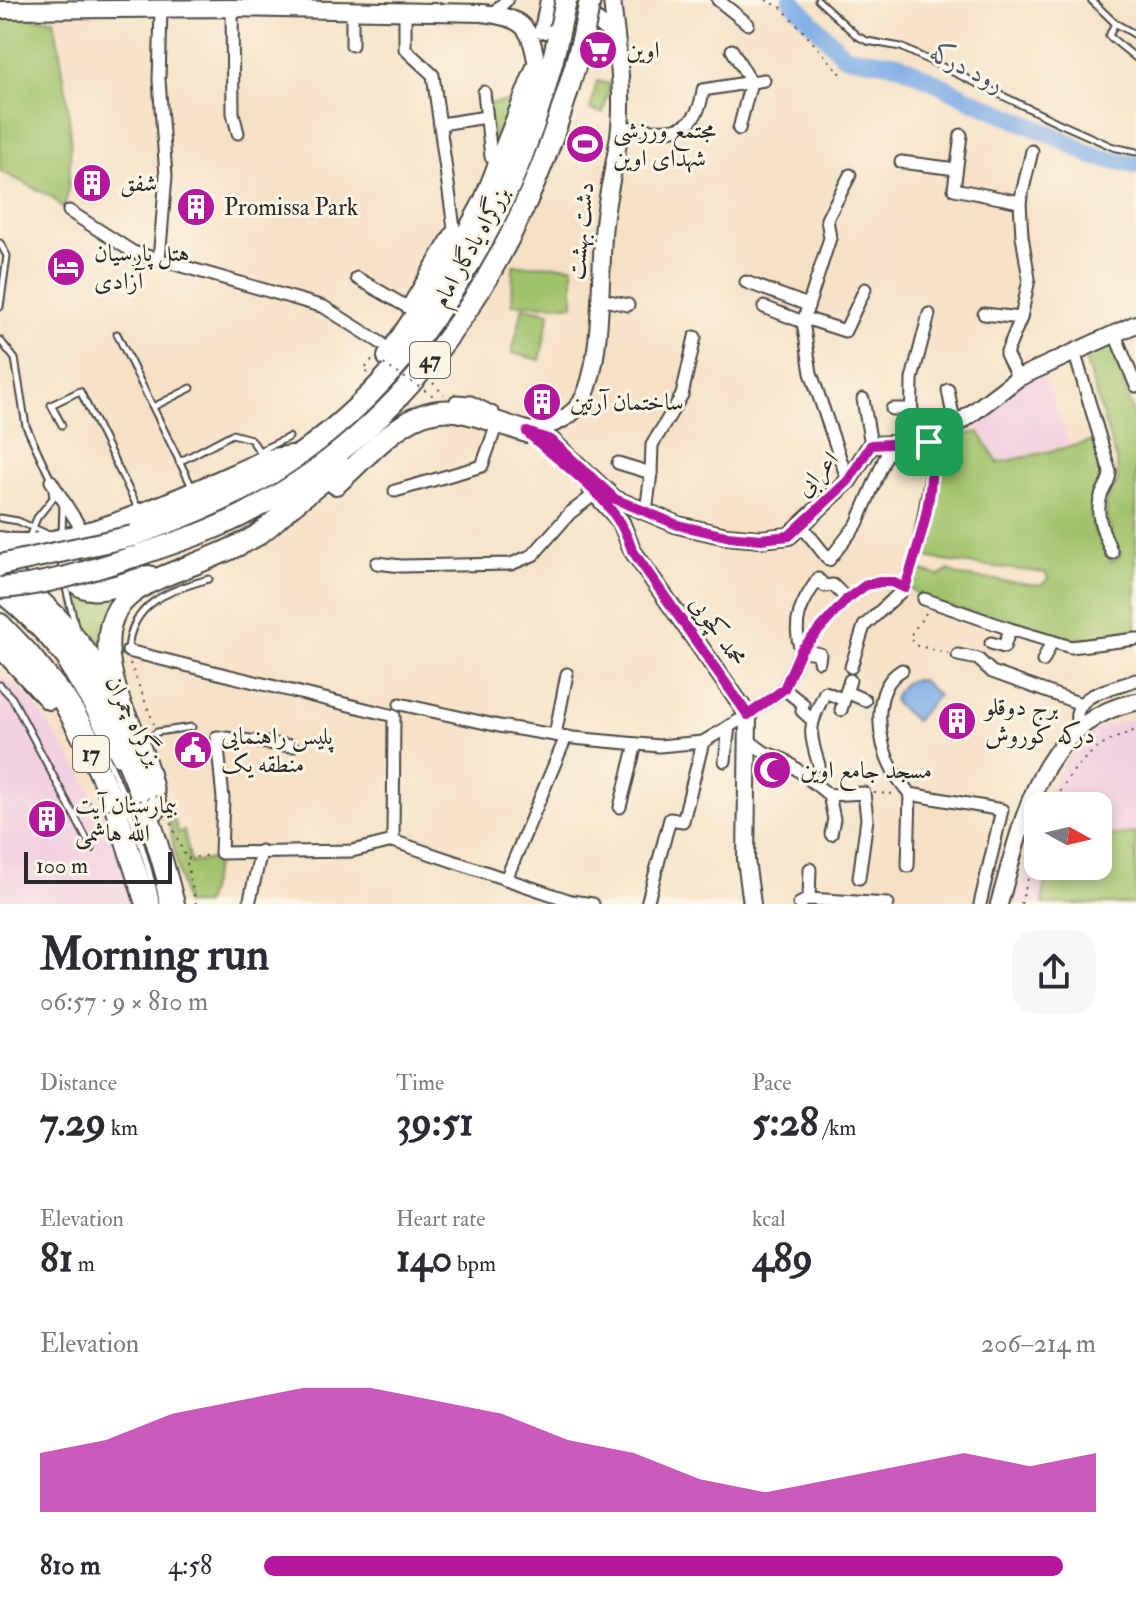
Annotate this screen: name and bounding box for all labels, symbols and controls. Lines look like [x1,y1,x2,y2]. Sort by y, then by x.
supermarket icon: اوین [577,29,619,71]
place label: اوین [626,35,660,66]
water label: رود درکه [925,35,1010,100]
place label: مجتمع ورزشی شهدای اوین [613,115,716,174]
sports icon: مجتمع ورزشی شهدای اوین [564,123,606,165]
building icon: شفق [71,162,113,204]
place label: شفق [120,168,157,199]
street label: بزرگراه یادگار امام [424,181,521,315]
street label: دشت بهشت [560,181,602,281]
building icon: Promissa Park [175,186,217,228]
place label: Promissa Park [224,192,359,223]
place label: هتل پارسیان آزادی [94,238,190,297]
hotel icon: هتل پارسیان آزادی [45,246,87,288]
road number: 47 [410,342,450,378]
building icon: ساختمان آرتین [521,381,563,423]
place label: ساختمان آرتین [570,387,684,418]
pin [895,408,963,476]
icon: arrive [907,420,951,464]
street label: اعرابی [788,445,846,504]
street label: محمد کچویی [682,589,754,673]
street label: بزرگراه چمران [98,670,171,772]
place label: برج دوقلو درکه کوروش [982,692,1095,751]
building icon: برج دوقلو درکه کوروش [936,700,978,742]
place label: پلیس راهنمایی منطقه یک [221,721,334,780]
public building icon: پلیس راهنمایی منطقه یک [172,729,214,771]
road number: 17 [73,736,109,772]
mosque icon: مسجد جامع اوین [751,749,793,791]
place label: مسجد جامع اوین [800,755,932,792]
place label: بیمارستان آیت الله هاشمی [75,790,177,850]
north arrow [1024,792,1112,880]
map controls [1024,792,1112,880]
building icon: بیمارستان آیت الله هاشمی [26,798,68,840]
scale bar [24,848,172,884]
text: 100 m [36,852,88,880]
text: Morning run [40,928,269,983]
button: share [1012,930,1096,1014]
text: 06:57 · 9 × 810 m [40,986,208,1018]
text: Distance [40,1069,117,1097]
text: Time [396,1069,444,1097]
text: Pace [752,1069,791,1097]
text: 7.29 [40,1097,106,1148]
text: 39:51 [396,1097,474,1148]
text: 5:28 [752,1097,819,1148]
text: km [106,1114,138,1142]
text: /km [819,1114,856,1142]
text: Elevation [40,1205,124,1233]
text: Heart rate [396,1205,486,1233]
text: kcal [752,1205,786,1233]
text: 81 [40,1233,73,1284]
text: 140 [396,1233,452,1284]
text: 489 [752,1233,813,1284]
text: m [73,1250,95,1278]
text: bpm [452,1250,496,1278]
text: Elevation [40,1328,139,1360]
text: 206–214 m [981,1328,1096,1360]
text: 810 m [40,1550,100,1582]
text: 4:58 [168,1550,212,1582]

